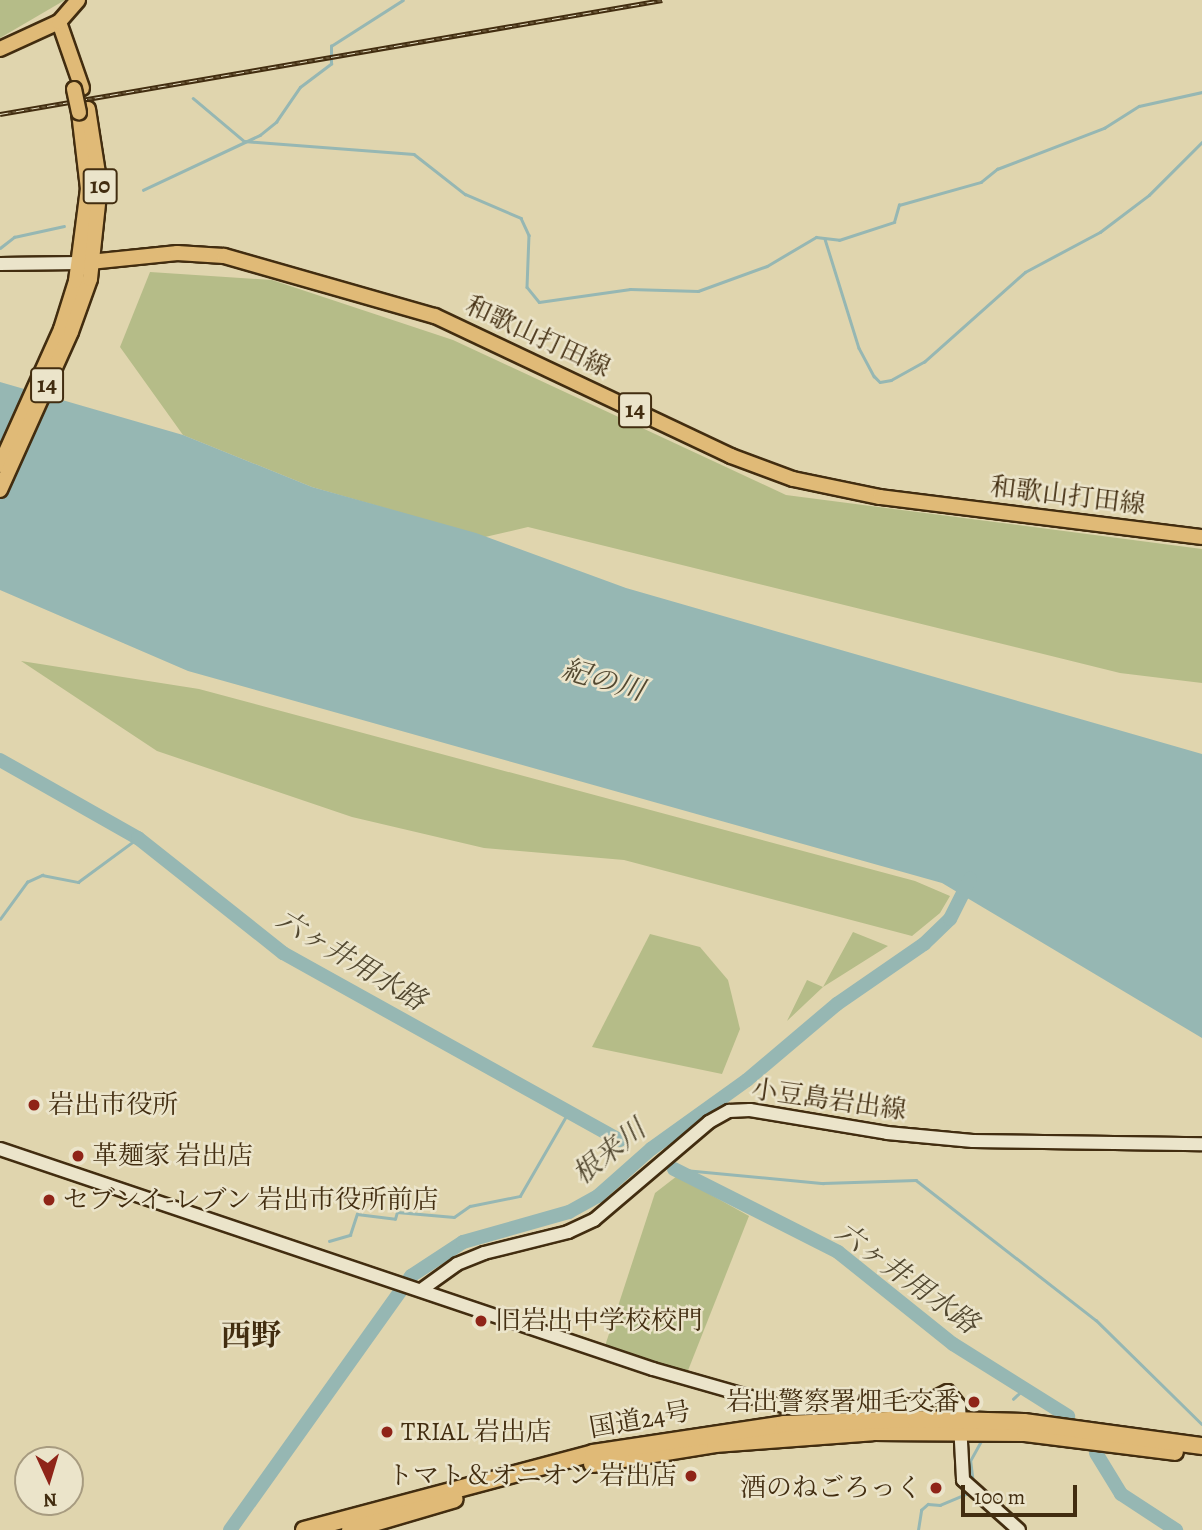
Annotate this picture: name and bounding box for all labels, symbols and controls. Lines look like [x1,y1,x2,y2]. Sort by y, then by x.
road number: 10 [82,166,118,206]
street label: 和歌山打田線 [461,290,615,384]
road number: 14 [30,364,64,406]
road number: 14 [618,390,652,430]
street label: 和歌山打田線 [989,471,1147,521]
water label: 紀の川 [558,652,648,708]
water label: 六ヶ井用水路 [270,902,432,1018]
street label: 小豆島岩出線 [750,1074,908,1126]
place label: 岩出市役所 [48,1089,178,1121]
marker: 岩出市役所 [26,1097,42,1113]
water label: 根来川 [566,1113,652,1191]
place label: 革麺家 岩出店 [92,1140,253,1172]
marker: 革麺家 岩出店 [70,1148,86,1164]
place label: セブンイ-レブン 岩出市役所前店 [63,1184,442,1216]
marker: セブンイ-レブン 岩出市役所前店 [41,1192,57,1208]
water label: 六ヶ井用水路 [829,1215,985,1341]
place label: 旧岩出中学校校門 [495,1305,703,1337]
marker: 旧岩出中学校校門 [473,1313,489,1329]
district label: 西野 [221,1317,281,1353]
place label: 岩出警察署畑毛交番 [726,1386,960,1418]
marker: 岩出警察署畑毛交番 [966,1394,982,1410]
street label: 国道24号 [587,1396,693,1444]
place label: TRIAL 岩出店 [401,1416,552,1448]
marker: TRIAL 岩出店 [379,1424,395,1440]
north arrow [14,1446,84,1516]
place label: トマト＆オニオン 岩出店 [386,1460,677,1492]
marker: トマト＆オニオン 岩出店 [683,1468,699,1484]
scale bar [964,1470,1080,1514]
place label: 酒のねごろっく [740,1472,922,1504]
marker: 酒のねごろっく [928,1480,944,1496]
text: 100 m [974,1483,1025,1511]
text: N [43,1487,58,1513]

